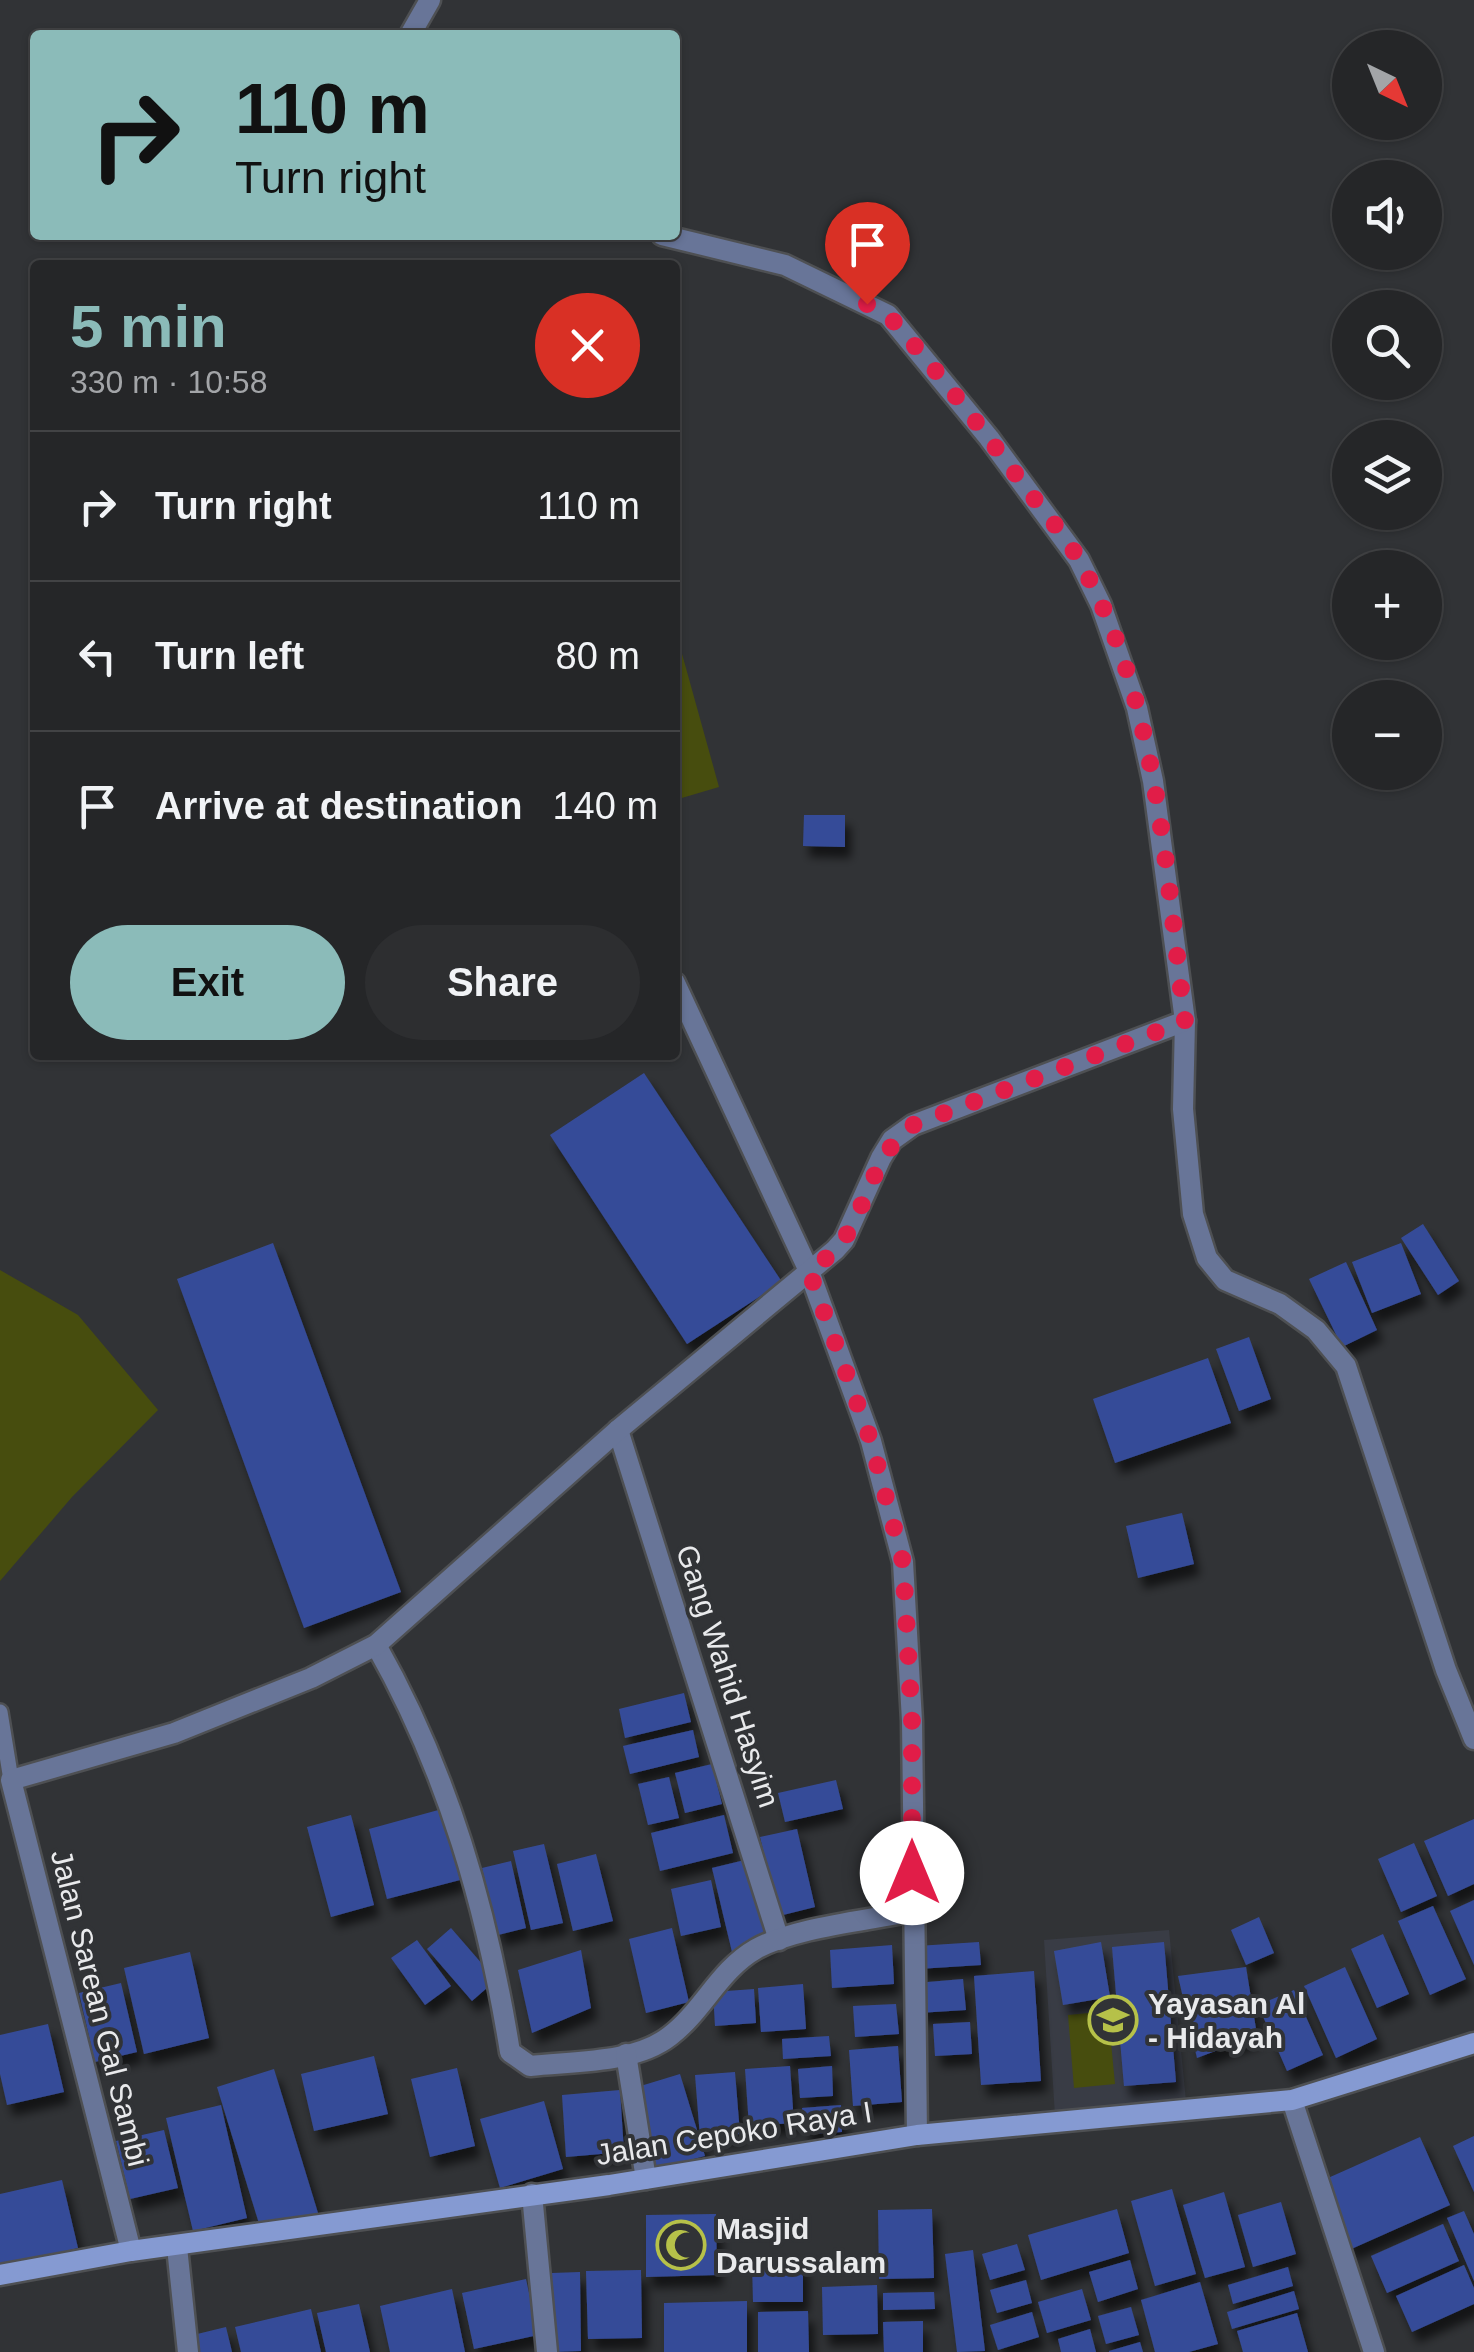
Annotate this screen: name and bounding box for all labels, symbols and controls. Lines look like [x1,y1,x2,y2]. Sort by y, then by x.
north arrow [1332,30,1442,140]
map controls [1332,30,1442,790]
icon: right [70,70,200,200]
text: 110 m [235,70,430,148]
text: Turn right [235,152,426,203]
button: sound [1332,160,1442,270]
pin [825,202,910,305]
icon: arrive [840,217,895,272]
button: search [1332,290,1442,400]
text: 5 min [70,293,227,360]
button: close [535,293,640,398]
text: 330 m · 10:58 [70,364,267,400]
button: layers [1332,420,1442,530]
icon: right [70,479,125,534]
text: Turn right [155,485,332,527]
text: 110 m [537,485,640,527]
button: + [1332,550,1442,660]
icon: left [70,629,125,684]
text: Turn left [155,635,304,677]
text: 80 m [556,635,640,677]
button: − [1332,680,1442,790]
icon: arrive [70,779,125,834]
text: Arrive at destination [155,785,522,827]
text: 140 m [552,785,658,827]
button: Exit [70,925,345,1040]
button: Share [365,925,640,1040]
street label: Gang Wahid Hasyim [670,1541,786,1811]
position arrow [860,1821,964,1925]
street label: Jalan Sarean Gal Sambi [45,1846,155,2170]
place label: Yayasan Al - Hidayah [1148,1987,1305,2054]
school or university icon: Yayasan Al - Hidayah [1087,1994,1139,2046]
street label: Jalan Cepoko Raya I [594,2095,874,2171]
place label: Masjid Darussalam [716,2212,886,2279]
mosque icon: Masjid Darussalam [655,2219,707,2271]

